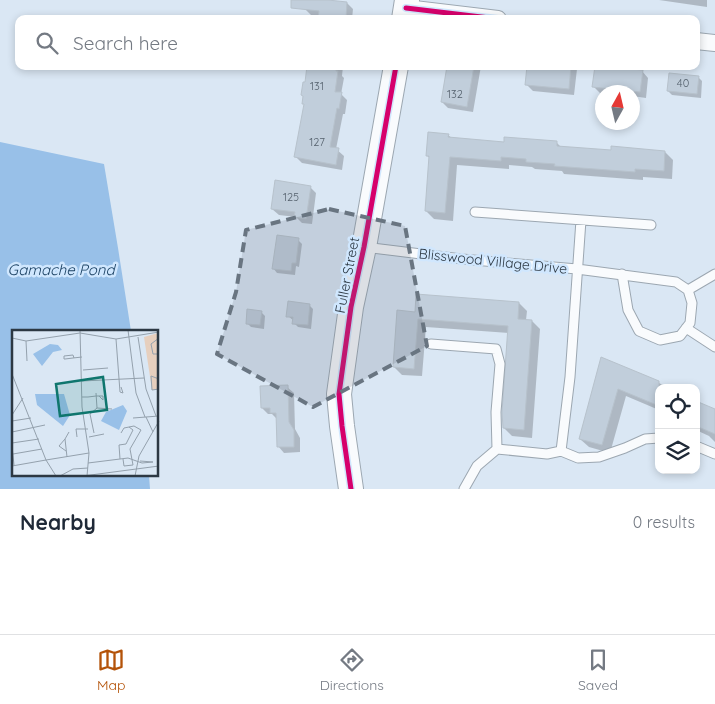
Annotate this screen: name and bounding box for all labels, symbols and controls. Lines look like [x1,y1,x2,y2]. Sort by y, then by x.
search box [15,15,700,70]
icon: search [33,29,61,57]
text: Search here [73,31,178,55]
house number: 40 [677,76,689,90]
house number: 131 [310,79,324,93]
north arrow [595,85,640,130]
house number: 132 [447,87,463,101]
house number: 127 [309,135,325,149]
house number: 125 [283,190,299,204]
street label: Fuller Street [331,235,363,315]
street label: Blisswood Village Drive [418,244,568,278]
water label: Gamache Pond [8,260,116,279]
inset map [12,330,159,477]
map controls [655,384,700,474]
button: locate [655,384,700,429]
button: layers [655,429,700,474]
text: Nearby [20,509,96,535]
text: 0 results [633,512,695,532]
tab: Map [97,646,126,694]
tab: Directions [320,646,384,694]
tab: Saved [578,646,618,694]

